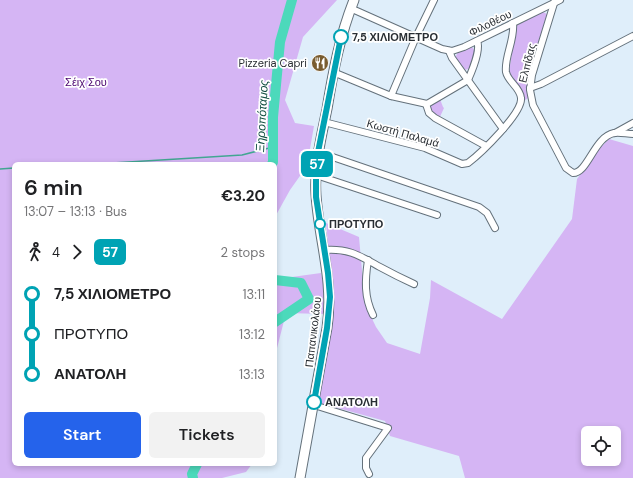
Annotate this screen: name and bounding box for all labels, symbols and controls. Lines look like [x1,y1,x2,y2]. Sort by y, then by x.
street label: Φιλοθέου [466,7,514,39]
marker: 7,5 ΧΙΛΙΟΜΕΤΡΟ [333,29,349,45]
place label: 7,5 ΧΙΛΙΟΜΕΤΡΟ [352,30,438,44]
street label: Ελπίδας [515,42,539,84]
restaurant icon: Pizzeria Capri [310,53,330,73]
place label: Pizzeria Capri [239,56,307,70]
park label: Σέιχ Σου [65,75,107,89]
water label: Ξηροπόταμος [252,79,272,154]
street label: Κωστή Παλαμά [365,116,441,150]
line badge: 57 [299,151,335,177]
text: 57 [309,155,325,173]
text: 6 min [24,173,83,202]
text: €3.20 [221,186,265,206]
text: 13:07 – 13:13 · Bus [24,203,127,220]
place label: ΠΡΟΤΥΠΟ [329,217,384,231]
marker: ΠΡΟΤΥΠΟ [314,218,326,230]
icon: walk [24,241,46,263]
icon: forward [66,241,88,263]
text: 57 [102,243,118,261]
text: 4 [52,244,60,261]
text: 2 stops [221,244,265,261]
text: 7,5 ΧΙΛΙΟΜΕΤΡΟ [54,284,171,304]
text: 13:11 [243,286,265,303]
street label: Παπανικολάου [302,296,324,368]
text: ΠΡΟΤΥΠΟ [54,324,128,344]
text: 13:12 [239,326,265,343]
text: ΑΝΑΤΟΛΗ [54,364,126,384]
text: 13:13 [239,366,265,383]
marker: ΑΝΑΤΟΛΗ [306,394,322,410]
place label: ΑΝΑΤΟΛΗ [325,395,378,409]
button: Start [24,412,141,458]
button: Tickets [149,412,265,458]
map controls [581,426,621,466]
button: locate [581,426,621,466]

